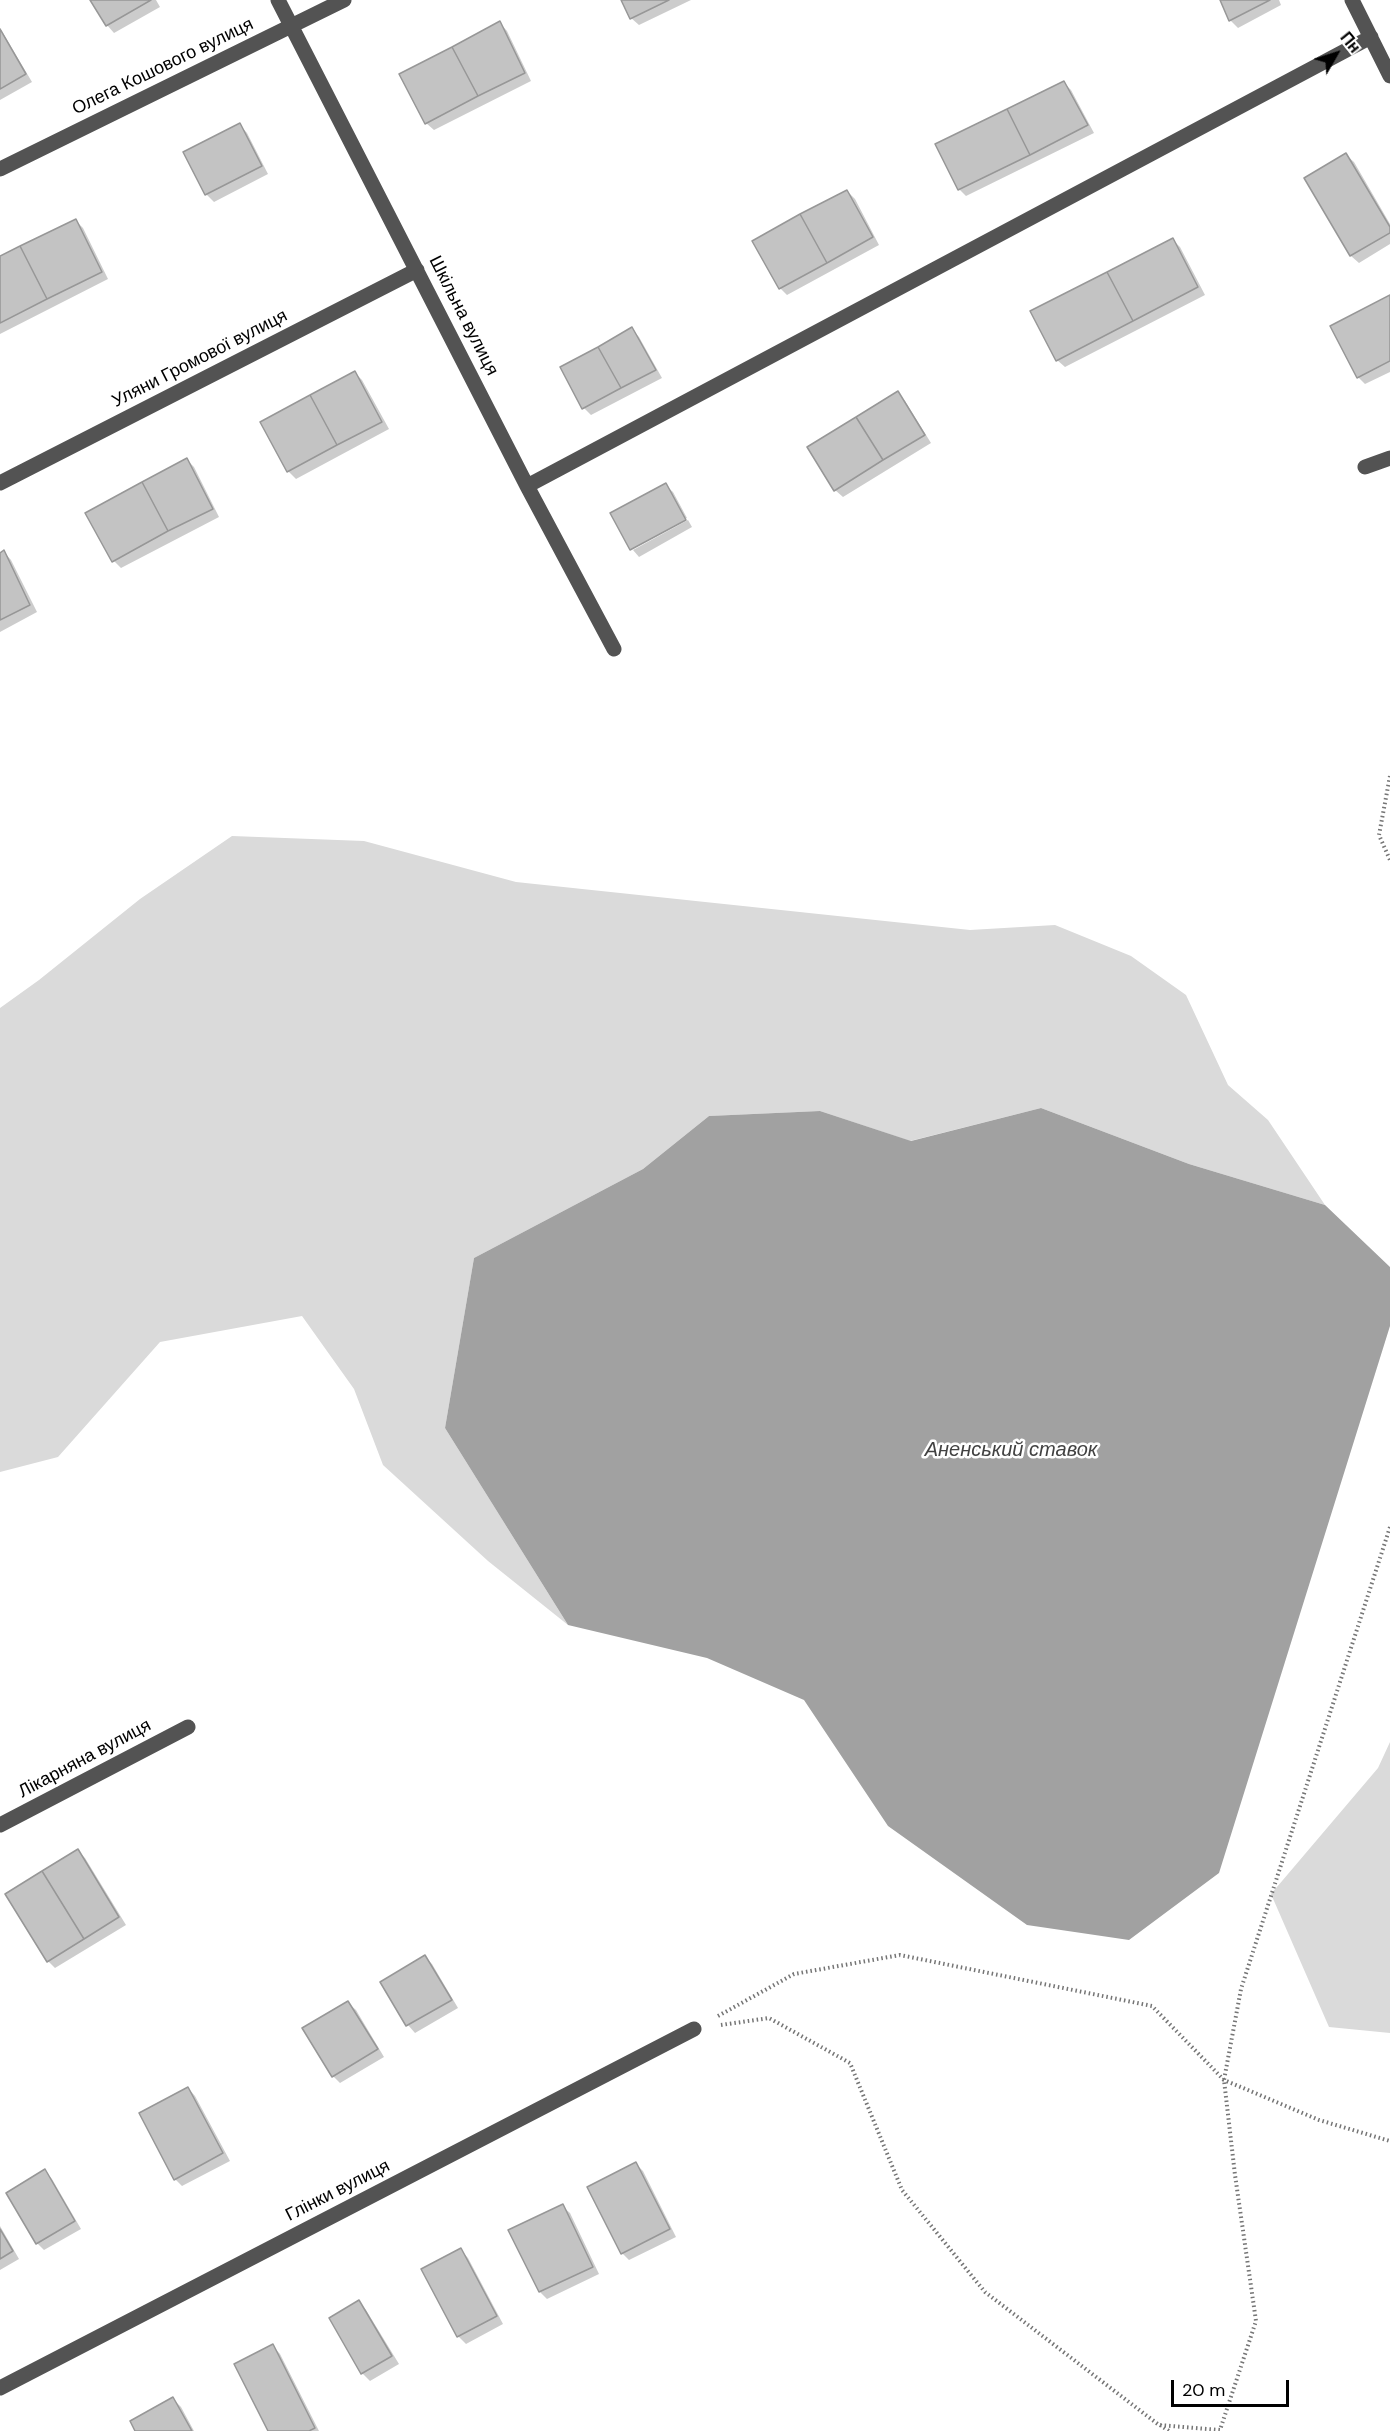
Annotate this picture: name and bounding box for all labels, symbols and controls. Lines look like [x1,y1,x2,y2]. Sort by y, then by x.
street label: Олега Кошового вулиця [69,14,257,120]
north arrow [1306,24,1366,84]
text: Пн [1336,28,1365,57]
street label: Шкільна вулиця [424,253,502,379]
street label: Уляни Громової вулиця [109,305,291,413]
water label: Аненський ставок [925,1439,1097,1463]
street label: Лікарняна вулиця [15,1715,155,1803]
street label: Глінки вулиця [282,2155,394,2227]
scale bar [1174,2368,1292,2406]
text: 20 m [1182,2378,1225,2402]

